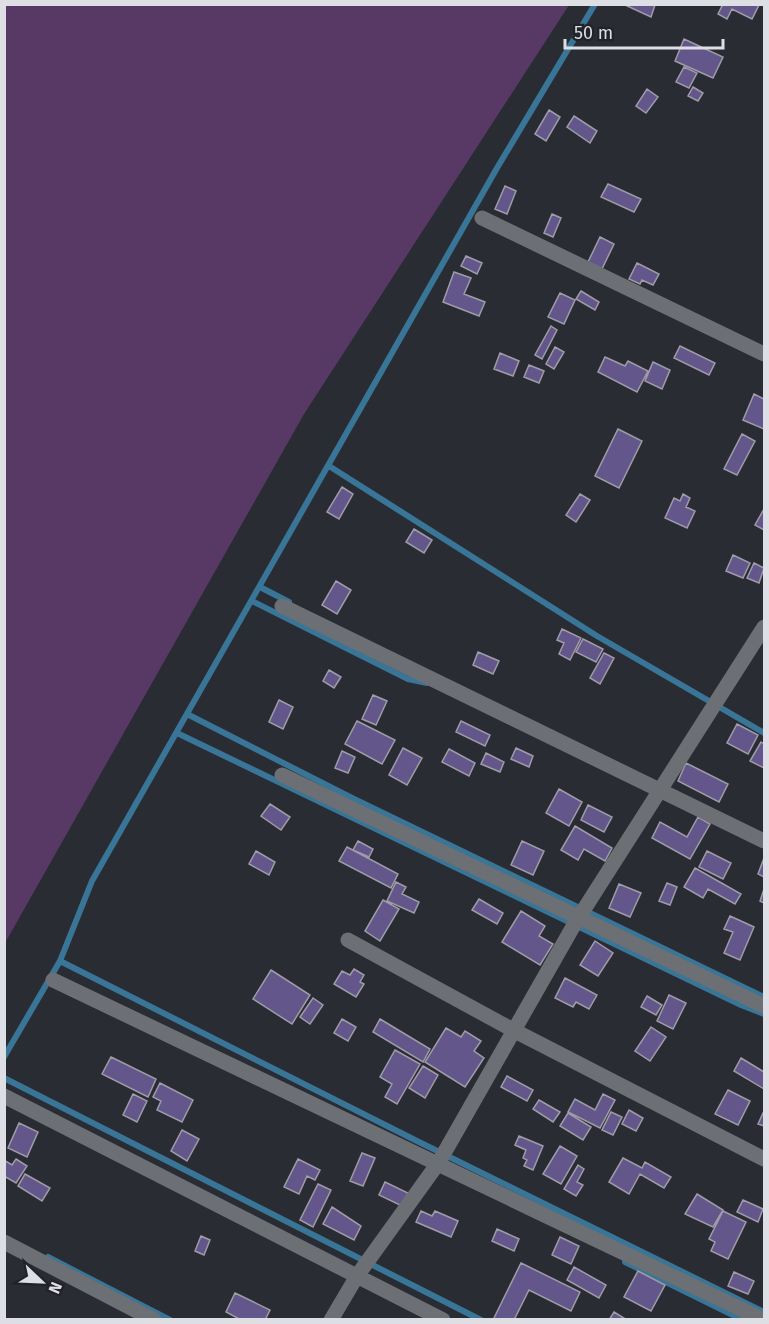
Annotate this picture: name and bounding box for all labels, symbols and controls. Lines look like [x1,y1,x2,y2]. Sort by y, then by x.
scale bar [565,12,722,50]
text: 50 m [574,22,613,44]
north arrow [12,1252,72,1312]
text: N [45,1279,66,1296]

